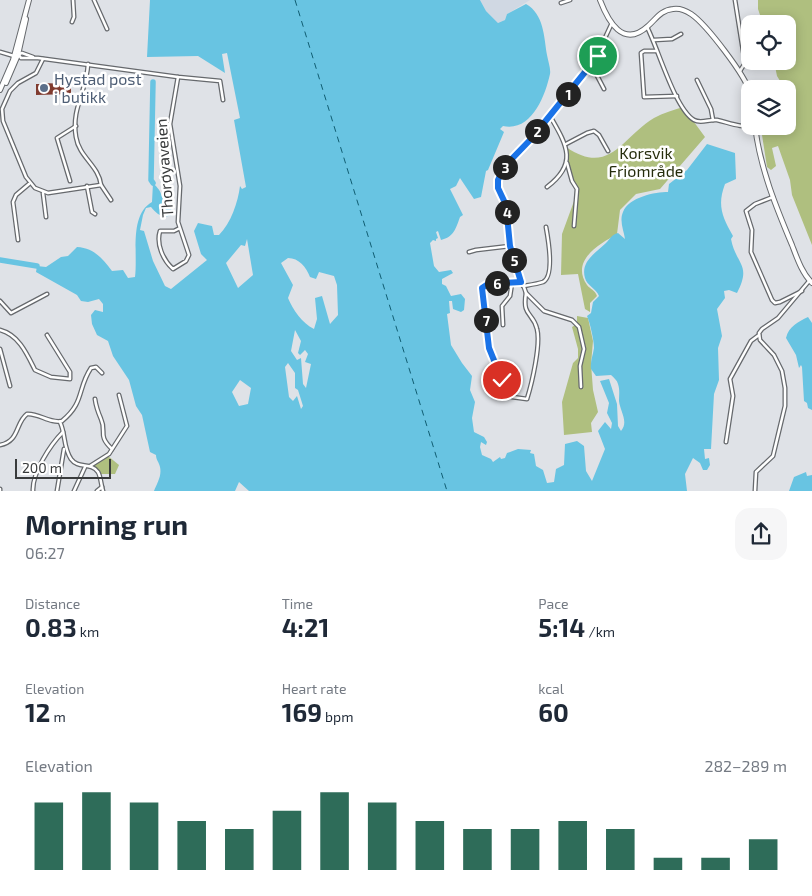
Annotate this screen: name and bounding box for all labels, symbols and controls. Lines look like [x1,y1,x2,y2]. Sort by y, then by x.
map controls [741,15,796,135]
button: locate [741,15,796,70]
pin [577,35,619,77]
icon: arrive [584,42,612,70]
place label: Hystad post i butikk [54,69,142,106]
button: layers [741,80,796,135]
marker: Hystad post i butikk [38,82,50,94]
pin: 1 [556,82,580,106]
text: 1 [565,86,572,103]
street label: Thorøyaveien [151,118,176,218]
pin: 2 [524,118,550,144]
text: 2 [533,123,542,140]
park label: Korsvik Friområde [609,143,683,180]
pin: 3 [492,154,518,180]
text: 3 [502,159,509,176]
pin: 4 [494,200,520,224]
text: 4 [503,204,512,221]
pin: 5 [502,248,526,272]
text: 5 [511,252,518,269]
pin: 6 [484,270,510,296]
text: 6 [493,275,502,292]
pin: 7 [474,308,498,332]
text: 7 [483,312,490,329]
pin [481,359,523,401]
icon: check [488,366,516,394]
scale bar [15,456,111,479]
text: 200 m [22,459,62,476]
text: Morning run [25,507,188,541]
button: share [735,508,787,560]
text: 06:27 [25,543,65,562]
text: Distance [25,595,80,612]
text: Time [282,595,313,612]
text: Pace [538,595,568,612]
text: 0.83 [25,612,77,642]
text: 4:21 [282,612,329,642]
text: 5:14 [538,612,585,642]
text: km [77,623,99,640]
text: /km [585,623,615,640]
text: Elevation [25,680,84,697]
text: Heart rate [282,680,346,697]
text: kcal [538,680,564,697]
text: 12 [25,697,50,727]
text: 169 [282,697,322,727]
text: 60 [538,697,569,727]
text: m [50,708,66,725]
text: bpm [322,708,353,725]
text: Elevation [25,756,93,775]
text: 282–289 m [704,756,787,775]

